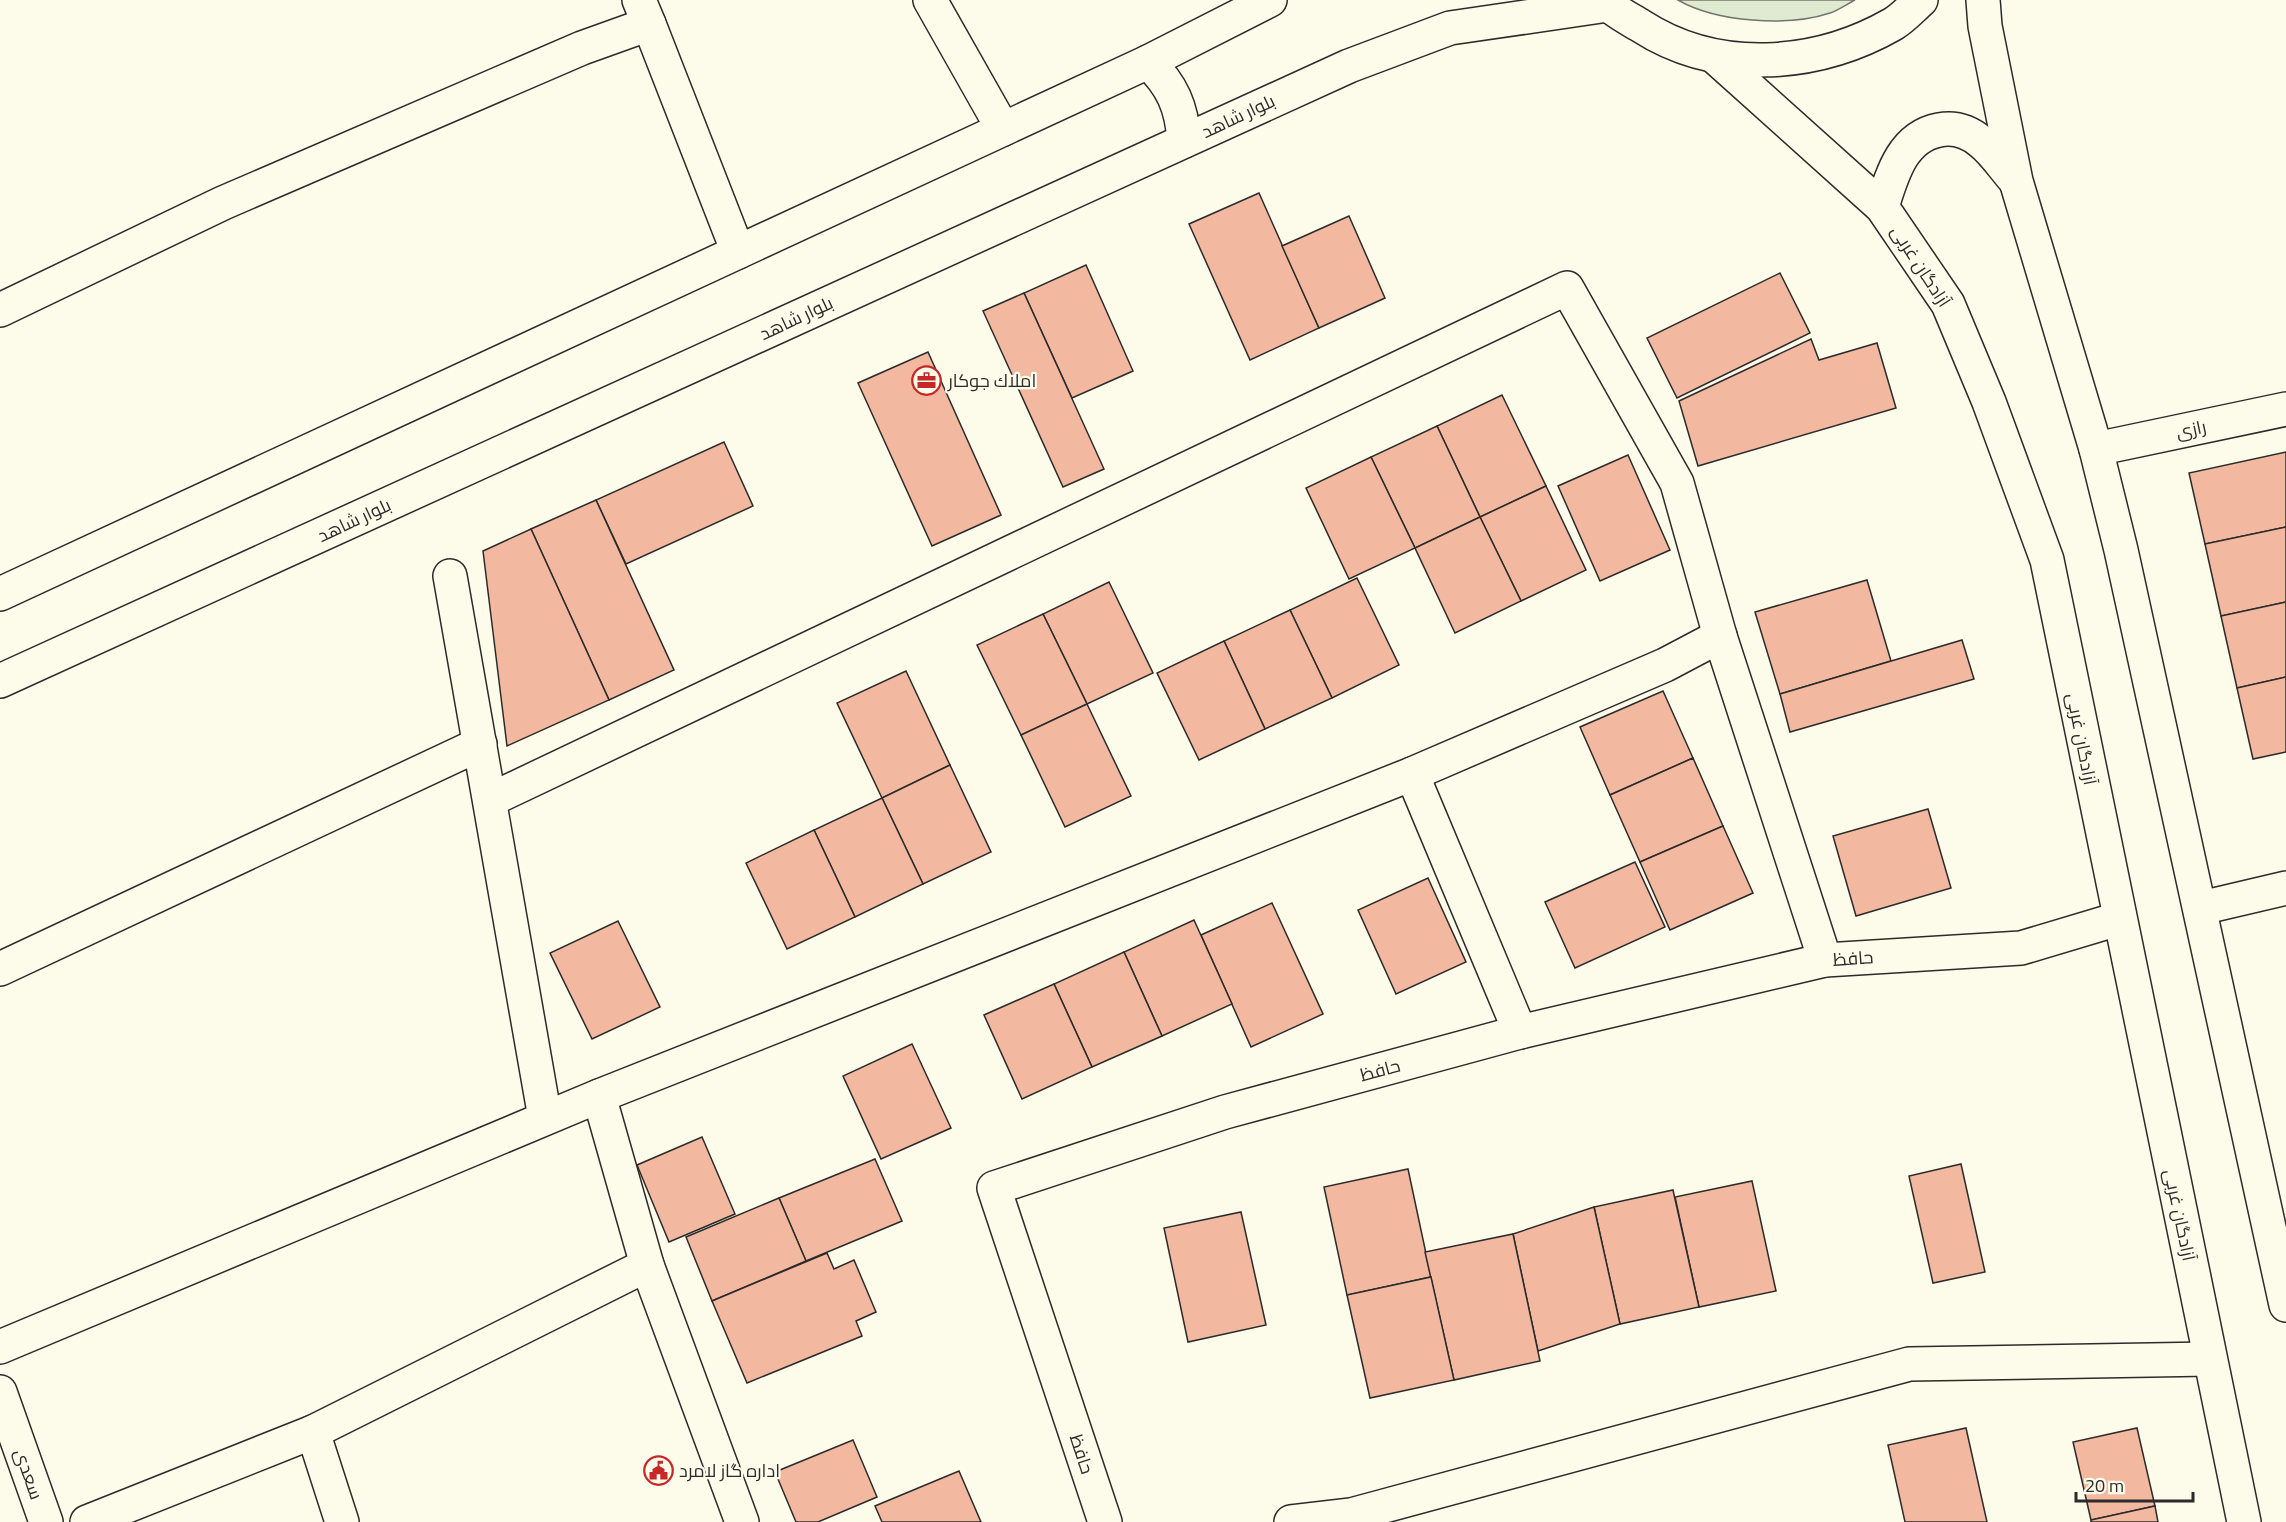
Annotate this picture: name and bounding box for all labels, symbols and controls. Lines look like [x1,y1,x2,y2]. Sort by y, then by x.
street label: بلوار شاهد [1197,87,1279,145]
street label: آزادگان غربی [1884,220,1958,313]
street label: بلوار شاهد [755,289,837,347]
office icon: املاك جوكار [911,364,943,396]
place label: املاك جوكار [947,367,1036,394]
street label: رازی [2173,413,2209,445]
street label: بلوار شاهد [313,491,395,549]
street label: آزادگان غربی [2060,691,2104,788]
street label: حافظ [1832,943,1874,973]
street label: حافظ [1357,1052,1403,1088]
street label: آزادگان غربی [2157,1167,2203,1264]
street label: حافظ [1063,1431,1101,1477]
street label: سعدی [8,1445,50,1503]
public building icon: اداره گاز لامرد [642,1454,674,1486]
place label: اداره گاز لامرد [679,1457,780,1484]
scale bar [2076,1465,2193,1503]
text: 20 m [2085,1472,2124,1499]

